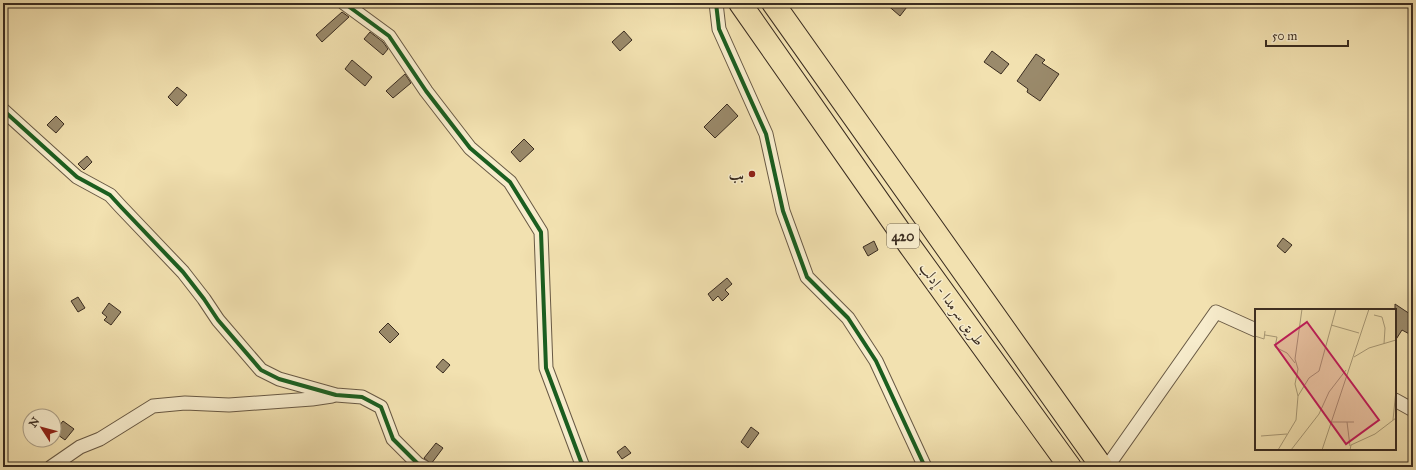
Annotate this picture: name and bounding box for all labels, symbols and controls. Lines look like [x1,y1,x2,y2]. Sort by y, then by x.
scale bar [1266,22,1348,48]
text: 50 m [1272,29,1297,43]
place label: بب [729,165,744,184]
marker: بب [747,169,757,179]
road number: 420 [887,224,919,248]
street label: طريق سرمدا - إدلب [915,259,988,350]
inset map [1255,309,1396,450]
north arrow [22,408,62,448]
text: N [26,414,43,430]

